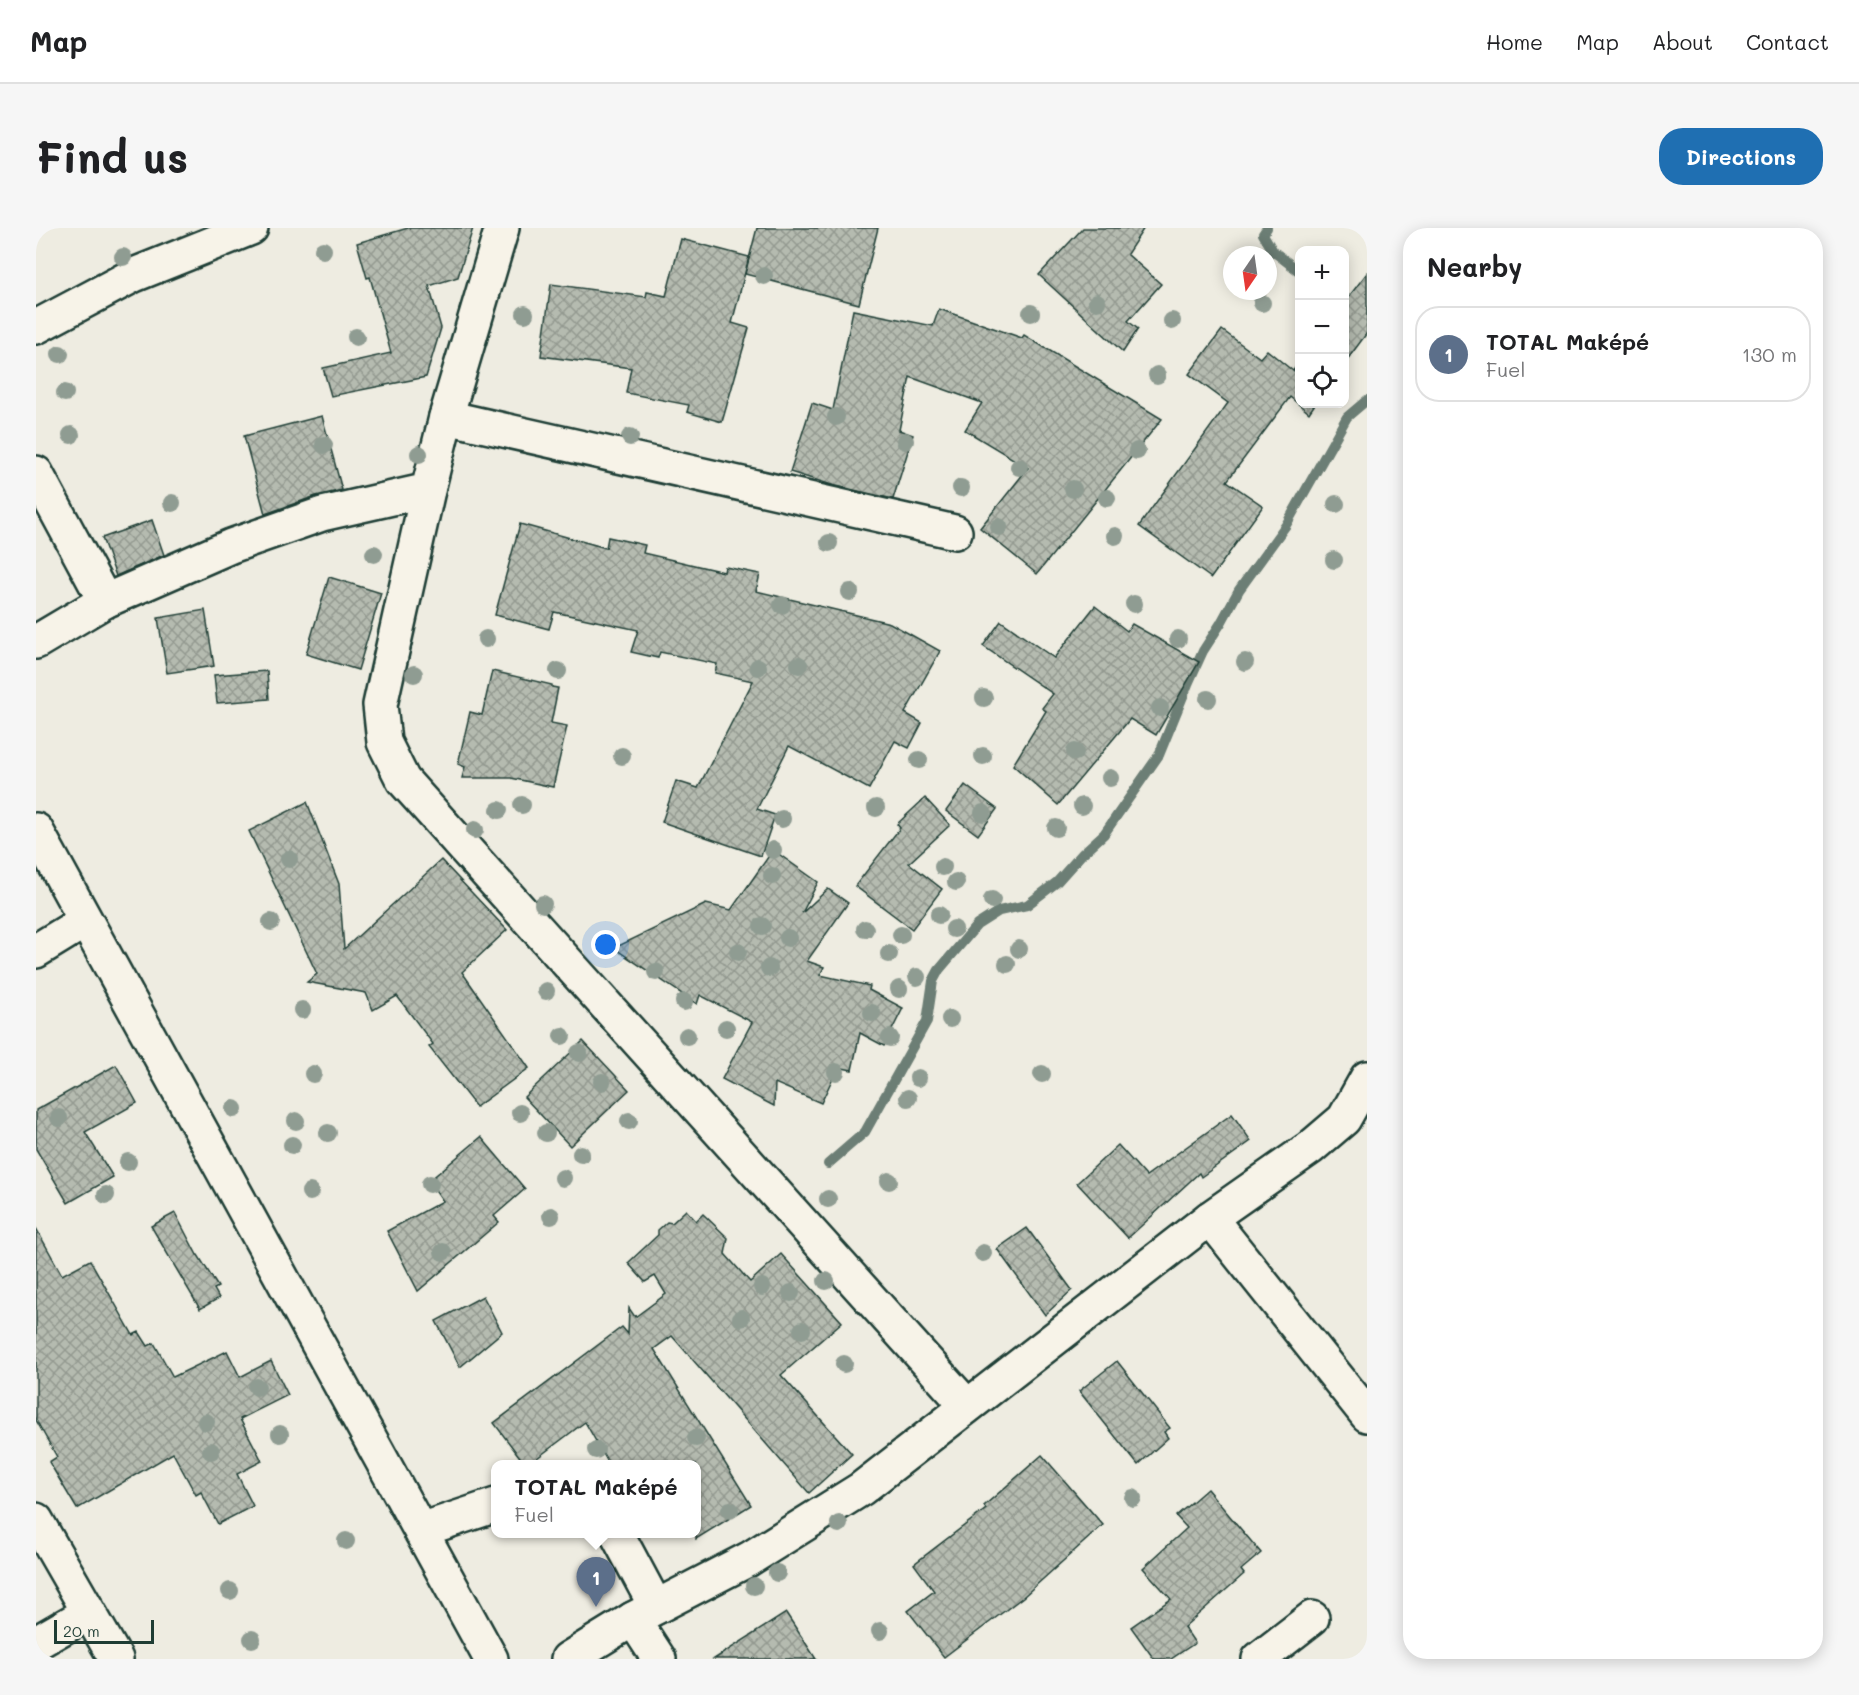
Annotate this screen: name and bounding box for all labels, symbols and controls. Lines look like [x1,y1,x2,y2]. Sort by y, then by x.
text: Map [30,23,87,59]
text: Home [1486,28,1543,55]
text: Map [1576,28,1619,55]
text: About [1652,28,1713,55]
text: Contact [1746,28,1829,55]
button: Directions [1659,128,1823,185]
text: Find us [36,129,188,184]
north arrow [1223,246,1277,300]
map controls [1295,246,1349,408]
button: + [1295,246,1349,300]
text: Nearby [1427,250,1522,284]
button: − [1295,300,1349,354]
text: TOTAL Maképé [1486,327,1649,356]
text: 1 [1444,341,1453,367]
text: 130 m [1742,341,1797,367]
button: locate [1295,354,1349,408]
text: Fuel [1486,356,1526,382]
your location [591,930,620,959]
popup [491,1460,701,1538]
text: TOTAL Maképé [514,1472,678,1501]
text: Fuel [514,1501,554,1527]
pin: 1 [576,1558,616,1607]
scale bar [54,1617,154,1644]
text: 20 m [63,1620,100,1641]

